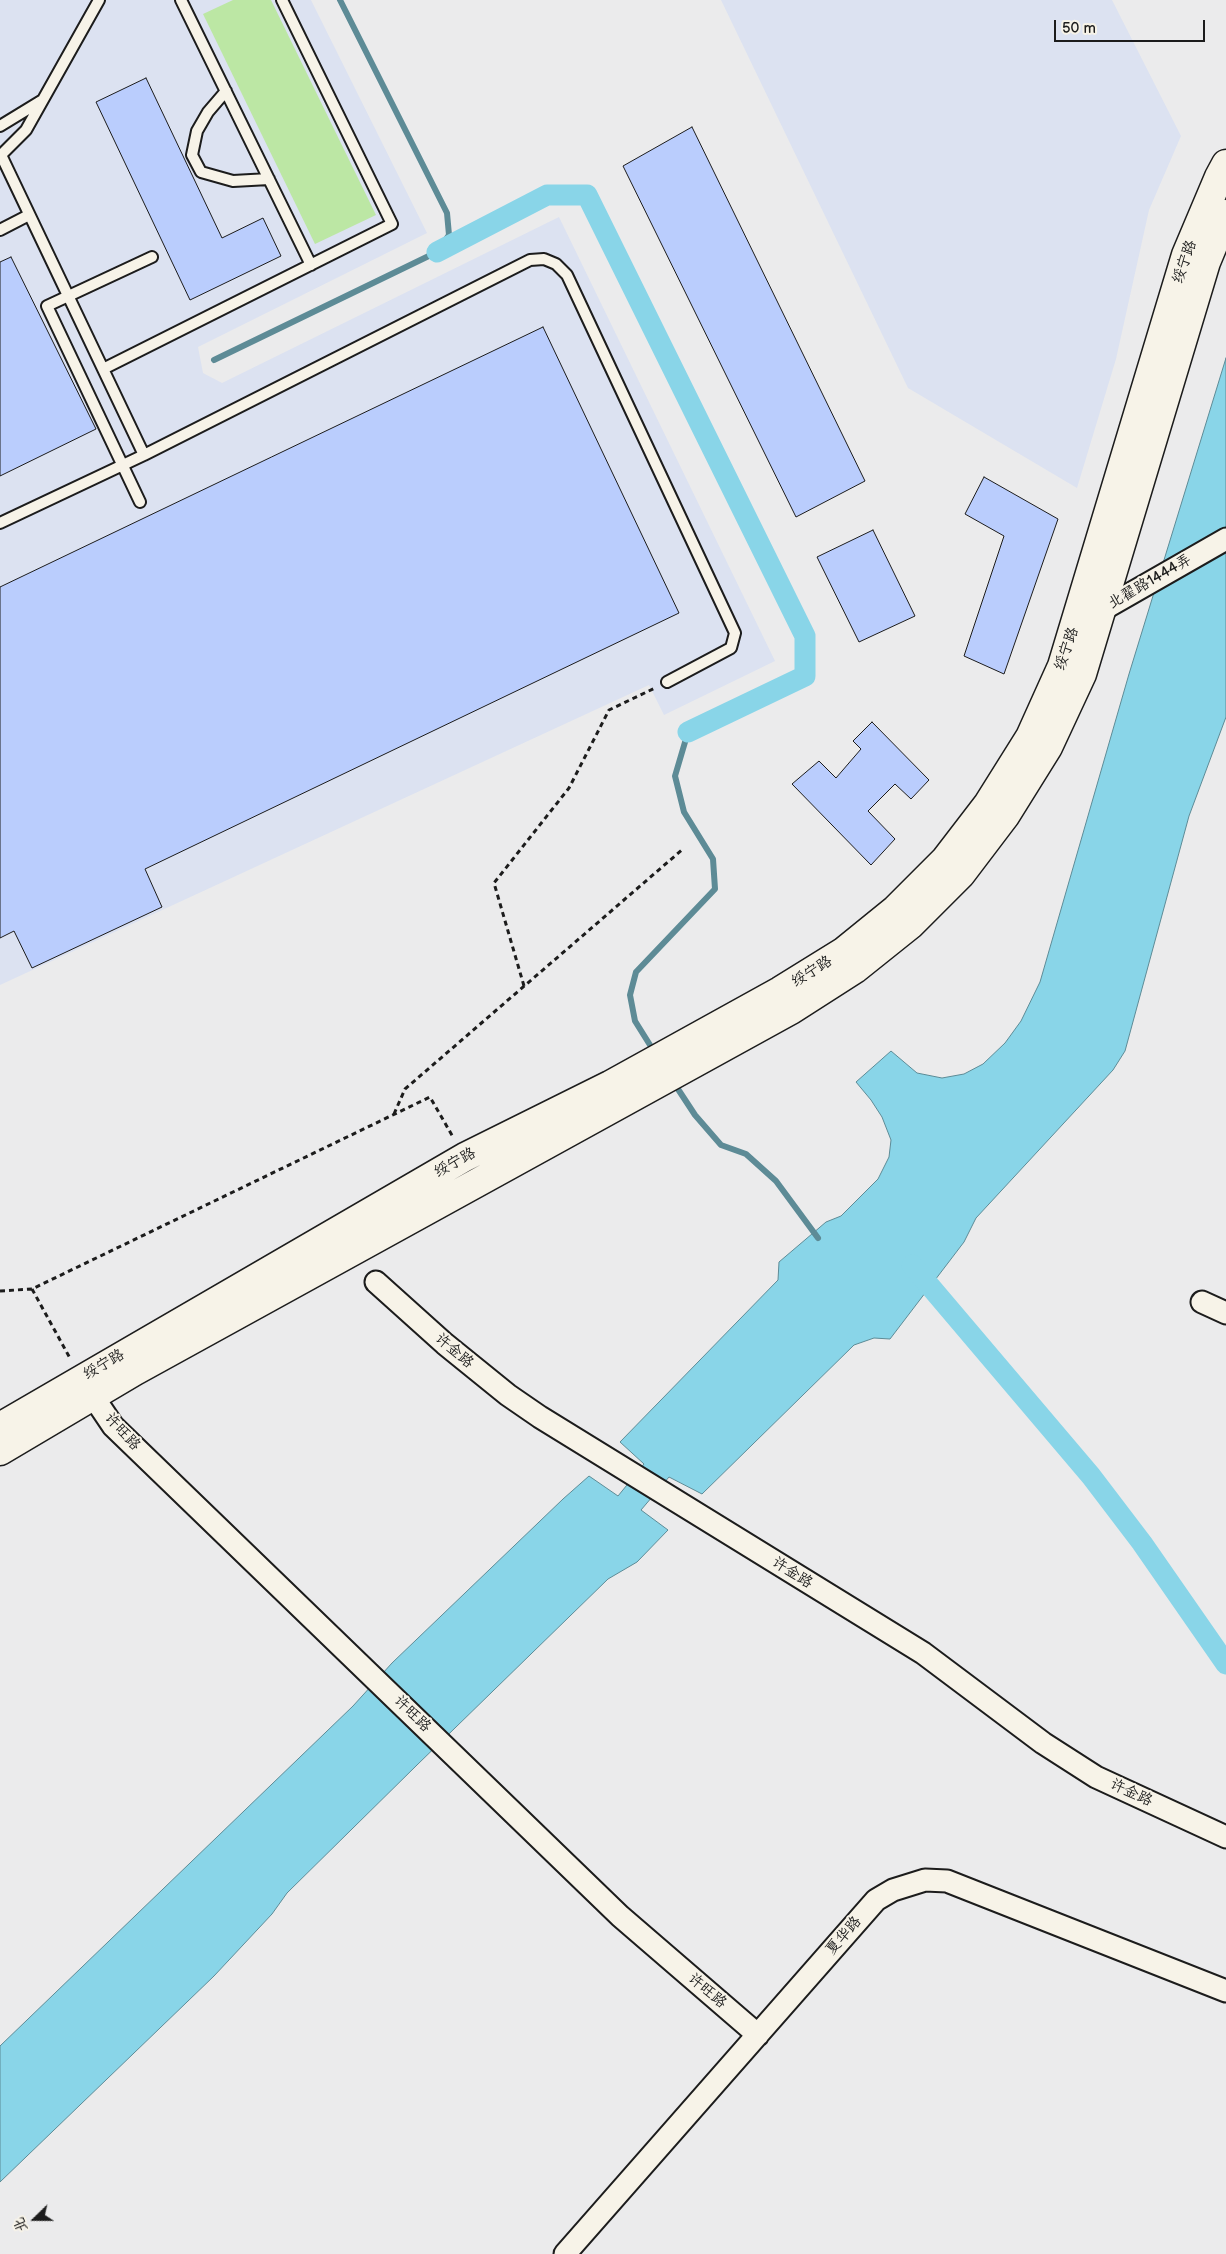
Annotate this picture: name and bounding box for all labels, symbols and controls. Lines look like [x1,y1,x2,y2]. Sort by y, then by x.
scale bar [1056,10,1207,42]
text: 50 m [1062,19,1096,38]
street label: 绥宁路 [1169,238,1201,286]
street label: 北翟路1444弄 [1105,551,1195,613]
street label: 绥宁路 [1051,625,1083,673]
street label: 绥宁路 [788,952,836,992]
street label: 绥宁路 [431,1144,479,1182]
street label: 许金路 [431,1330,477,1372]
street label: 绥宁路 [80,1346,128,1384]
street label: 许旺路 [100,1409,144,1455]
street label: 许金路 [768,1553,816,1593]
street label: 许旺路 [390,1692,434,1736]
street label: 许金路 [1107,1775,1155,1811]
street label: 夏华路 [822,1913,866,1959]
street label: 许旺路 [684,1970,730,2012]
north arrow [10,2194,60,2244]
text: 北 [10,2215,31,2234]

